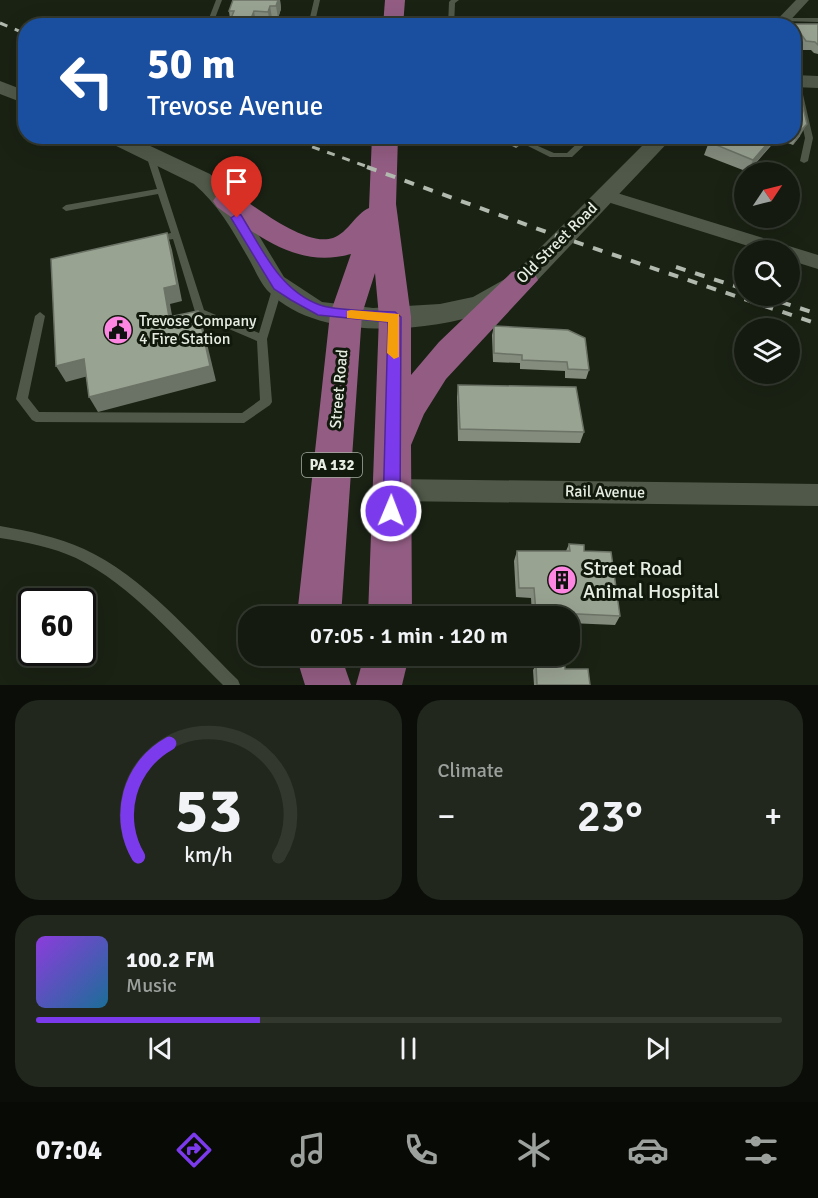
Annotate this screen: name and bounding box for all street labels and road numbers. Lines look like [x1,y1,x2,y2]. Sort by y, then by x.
street label: Old Street Road [512,198,602,288]
street label: Street Road [326,349,352,429]
road number: PA 132 [302,453,362,477]
street label: Rail Avenue [565,481,645,503]

